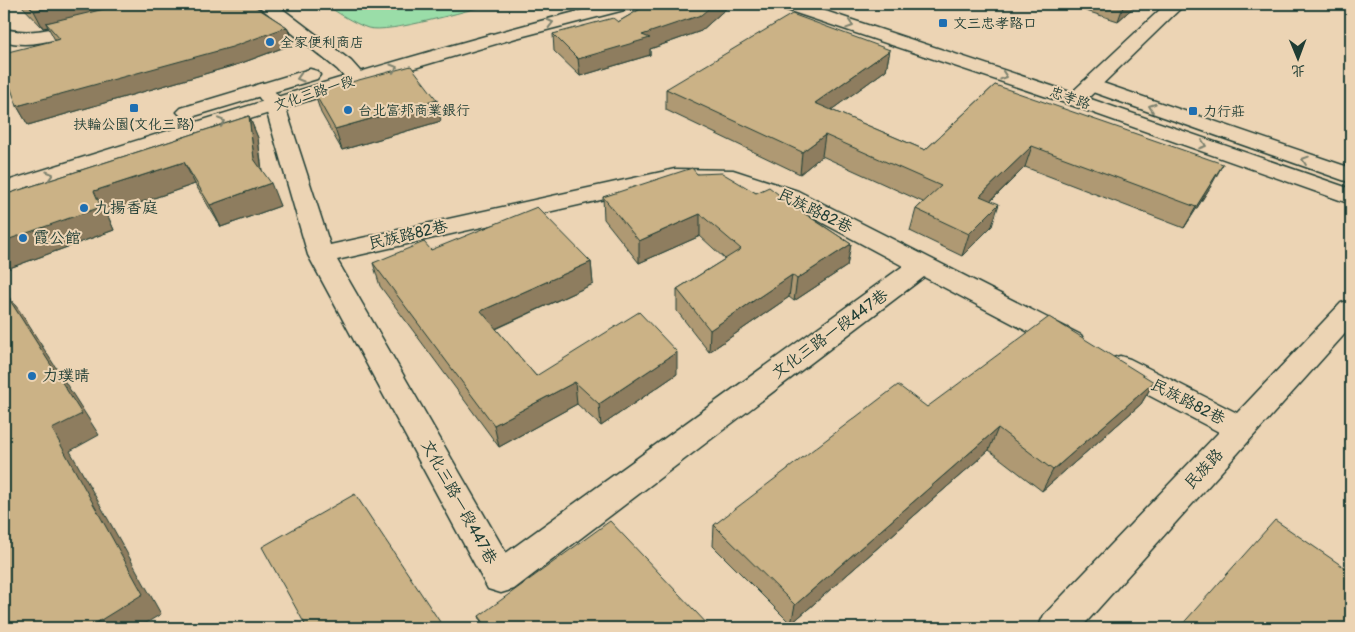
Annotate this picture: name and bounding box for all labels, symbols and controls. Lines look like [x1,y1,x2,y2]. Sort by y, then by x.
place label: 文三忠孝路口 [953,15,1037,32]
marker: 文三忠孝路口 [937,17,949,29]
one-way arrow [546,18,555,29]
one-way arrow [845,19,853,29]
north arrow [1272,32,1322,82]
place label: 全家便利商店 [280,34,364,51]
marker: 全家便利商店 [264,36,276,48]
text: 北 [1291,62,1305,79]
one-way arrow [389,63,398,73]
one-way arrow [999,70,1007,80]
street label: 文化三路一段 [271,72,357,114]
one-way arrow [297,72,305,82]
street label: 忠孝路 [1047,83,1093,113]
marker: 扶輪公園(文化三路) [128,102,140,114]
place label: 台北富邦商業銀行 [358,102,470,119]
one-way arrow [1148,102,1157,112]
place label: 力行莊 [1203,103,1245,120]
marker: 台北富邦商業銀行 [342,104,354,116]
marker: 力行莊 [1187,105,1199,117]
place label: 扶輪公園(文化三路) [73,116,195,133]
one-way arrow [218,117,226,127]
one-way arrow [1199,139,1207,149]
one-way arrow [1301,156,1310,166]
one-way arrow [46,170,54,180]
street label: 民族路82巷 [774,184,856,238]
place label: 九揚香庭 [94,198,158,218]
marker: 九揚香庭 [78,202,90,214]
street label: 民族路82巷 [366,216,450,254]
place label: 霞公館 [33,228,81,248]
marker: 霞公館 [17,232,29,244]
street label: 文化三路一段447巷 [768,285,892,383]
place label: 力璞晴 [42,366,90,386]
marker: 力璞晴 [26,370,38,382]
street label: 民族路82巷 [1147,375,1229,429]
street label: 文化三路一段447巷 [417,436,501,568]
street label: 民族路 [1180,445,1228,493]

